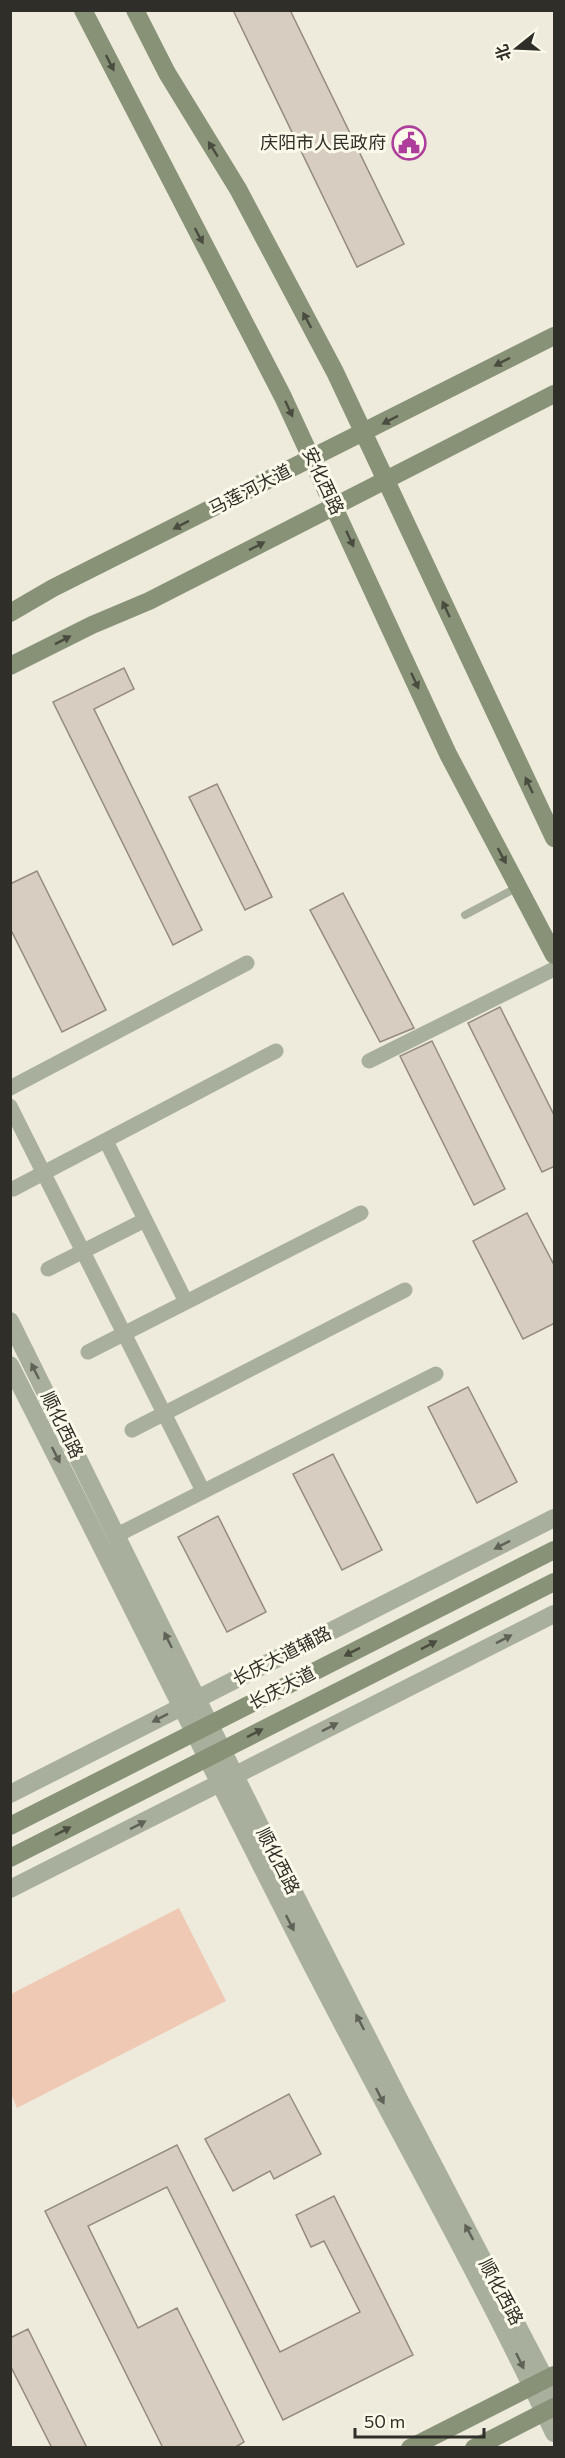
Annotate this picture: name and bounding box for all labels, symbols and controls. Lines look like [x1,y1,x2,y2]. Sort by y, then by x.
north arrow [487,18,547,78]
text: 北 [491,42,514,63]
one-way arrow [105,54,114,71]
public building icon: 庆阳市人民政府 [391,125,427,161]
place label: 庆阳市人民政府 [260,131,386,153]
one-way arrow [208,141,219,157]
one-way arrow [194,228,204,245]
one-way arrow [302,311,312,328]
one-way arrow [493,357,510,367]
one-way arrow [284,400,293,417]
one-way arrow [381,415,398,424]
street label: 安化西路 [299,443,349,518]
street label: 马莲河大道 [204,459,295,519]
one-way arrow [172,520,189,529]
one-way arrow [345,530,355,548]
one-way arrow [249,541,266,551]
one-way arrow [442,600,451,617]
one-way arrow [54,635,71,644]
one-way arrow [411,673,420,690]
one-way arrow [524,777,533,794]
one-way arrow [497,848,507,865]
one-way arrow [31,1362,40,1379]
street label: 顺化西路 [37,1387,89,1462]
one-way arrow [51,1446,61,1463]
one-way arrow [494,1540,511,1550]
street label: 长庆大道辅路 [229,1622,335,1690]
one-way arrow [164,1631,173,1648]
one-way arrow [496,1635,513,1644]
one-way arrow [421,1640,438,1650]
one-way arrow [344,1647,361,1657]
street label: 长庆大道 [245,1662,319,1714]
one-way arrow [151,1714,168,1723]
one-way arrow [322,1722,339,1732]
one-way arrow [247,1728,264,1738]
one-way arrow [129,1821,146,1830]
street label: 顺化西路 [253,1823,305,1898]
one-way arrow [54,1826,71,1836]
one-way arrow [285,1914,295,1931]
one-way arrow [355,2013,364,2030]
one-way arrow [374,2087,384,2105]
one-way arrow [465,2223,475,2241]
street label: 顺化西路 [475,2255,528,2328]
one-way arrow [515,2353,524,2370]
scale bar [355,2401,484,2439]
text: 50 m [364,2410,405,2432]

